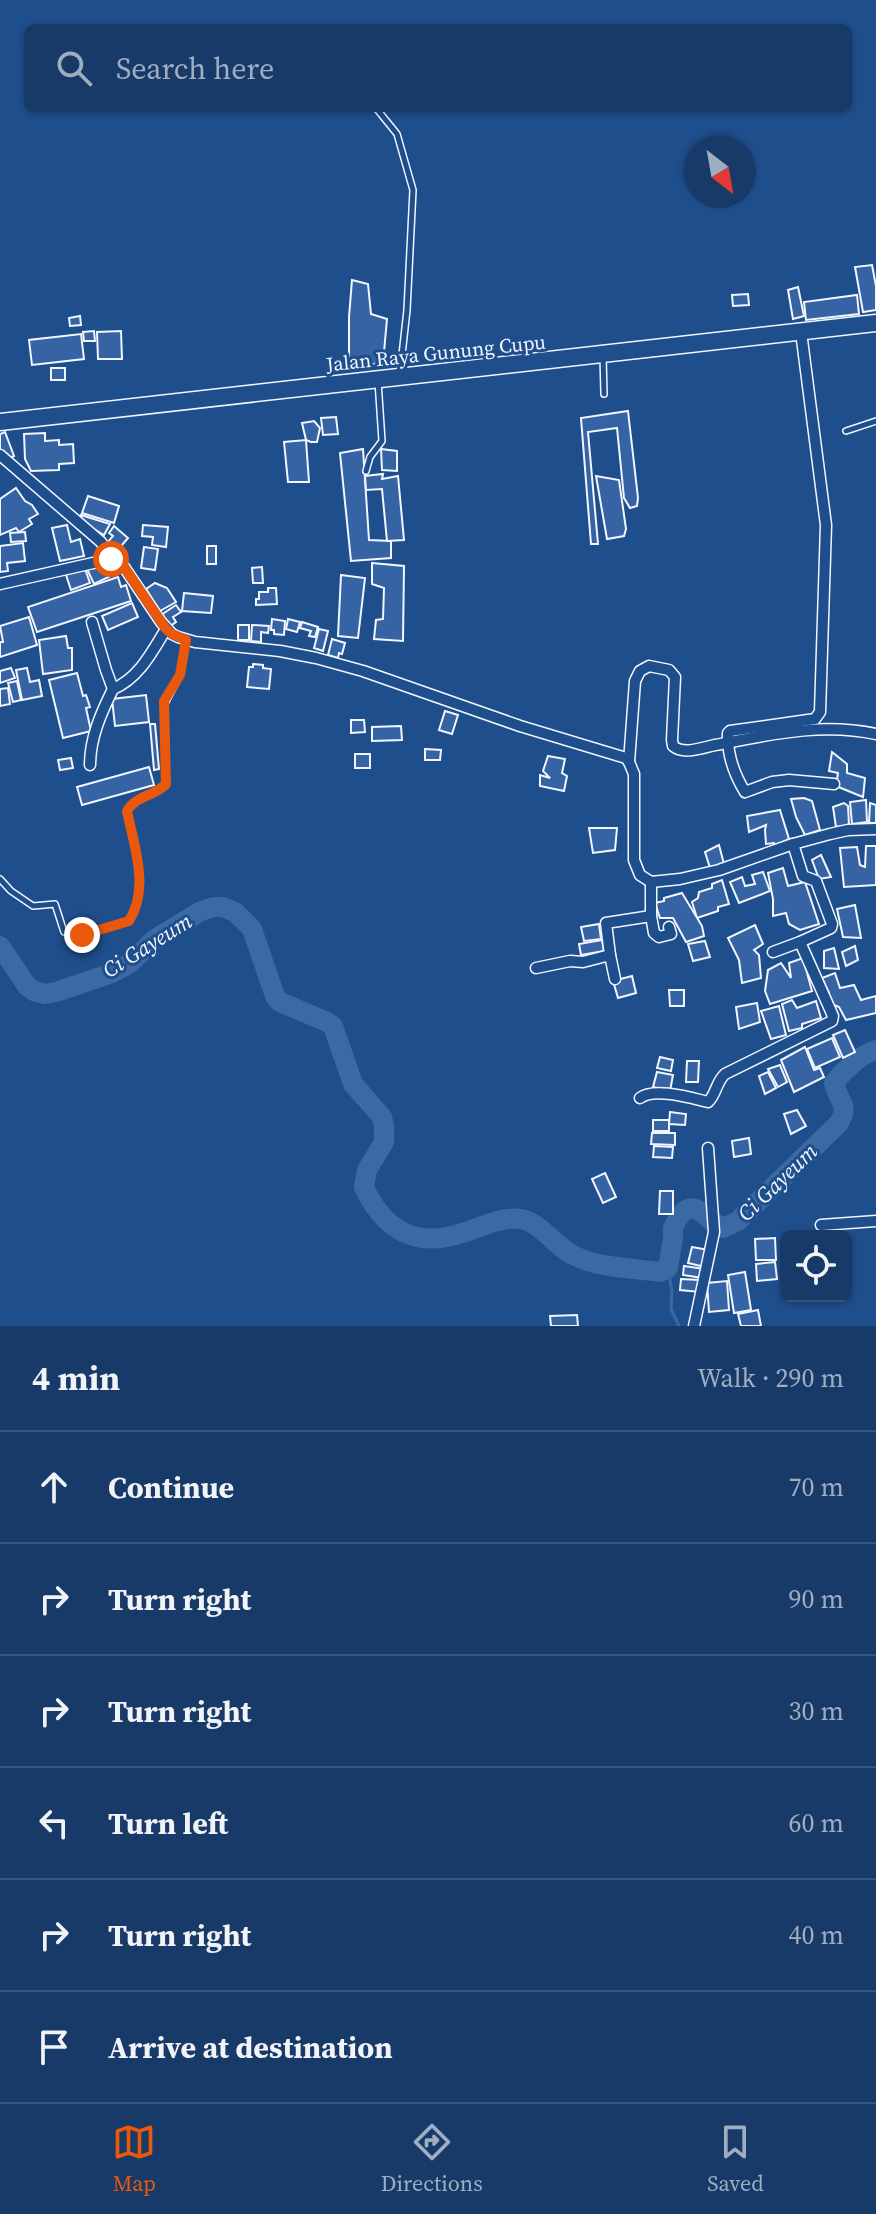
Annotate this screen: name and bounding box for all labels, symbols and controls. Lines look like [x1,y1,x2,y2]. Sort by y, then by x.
search box [24,24,852,112]
icon: search [52,46,96,90]
text: Search here [116,48,274,89]
north arrow [684,136,756,208]
street label: Jalan Raya Gunung Cupu [324,328,547,379]
route start [93,541,129,577]
water label: Ci Gayeum [96,906,198,984]
route end [64,917,100,953]
water label: Ci Gayeum [730,1136,824,1228]
map controls [780,1230,852,1302]
button: locate [780,1230,852,1302]
text: 4 min [32,1355,120,1401]
text: Walk · 290 m [697,1360,844,1396]
icon: ahead [32,1465,76,1509]
text: Continue [108,1467,234,1508]
text: 70 m [789,1469,844,1505]
icon: right [32,1577,76,1621]
text: Turn right [108,1579,251,1620]
text: 90 m [789,1581,844,1617]
icon: right [32,1689,76,1733]
text: Turn right [108,1691,251,1732]
text: 30 m [789,1693,844,1729]
icon: left [32,1801,76,1845]
text: Turn left [108,1803,228,1844]
text: 60 m [789,1805,844,1841]
icon: right [32,1913,76,1957]
text: Turn right [108,1915,251,1956]
text: 40 m [789,1917,844,1953]
icon: arrive [32,2025,76,2069]
text: Arrive at destination [108,2027,393,2068]
tab: Map [112,2120,156,2198]
tab: Directions [381,2120,483,2198]
tab: Saved [707,2120,764,2198]

